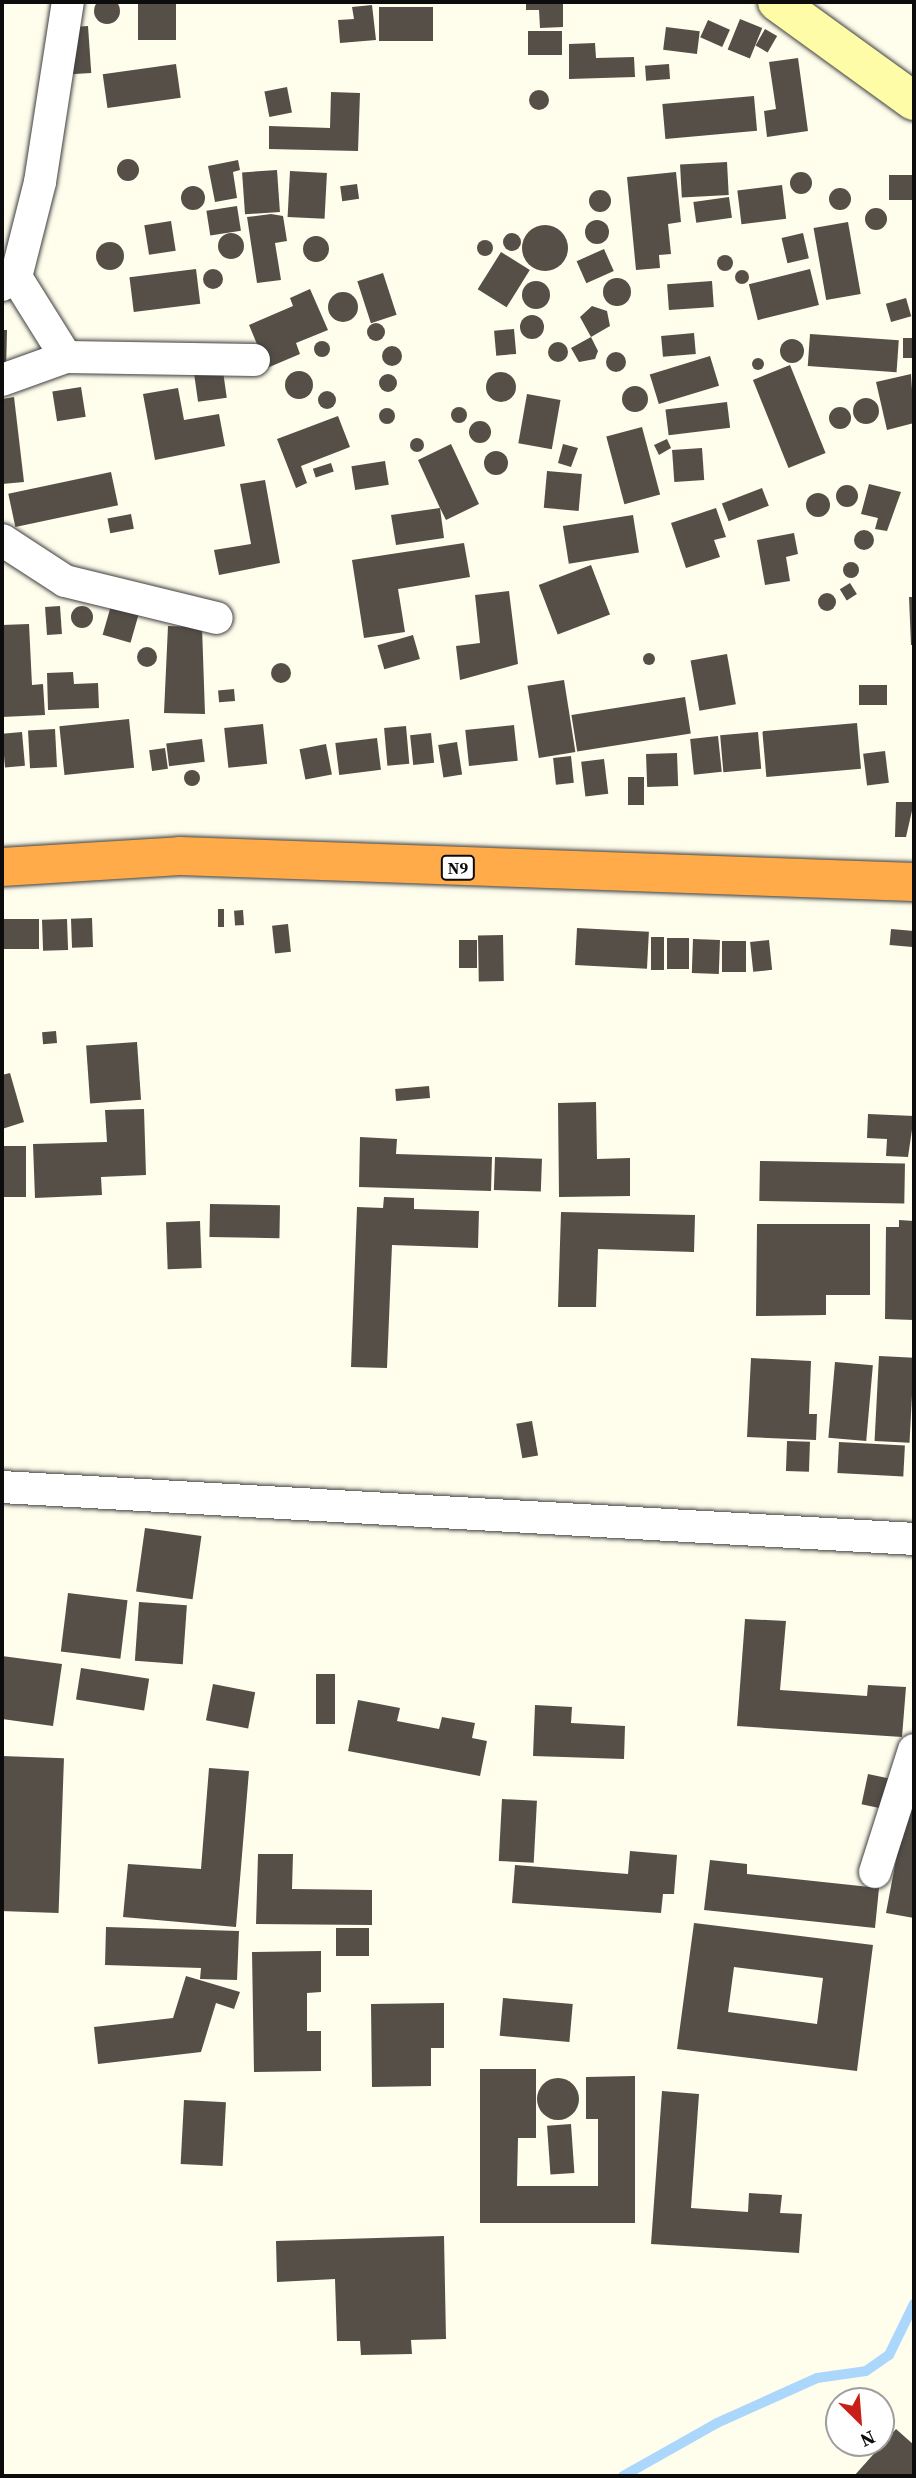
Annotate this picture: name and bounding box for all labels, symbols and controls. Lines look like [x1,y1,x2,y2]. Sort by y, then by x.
road number: N9 [440,856,476,880]
north arrow [825,2387,895,2457]
text: N [856,2425,880,2454]

